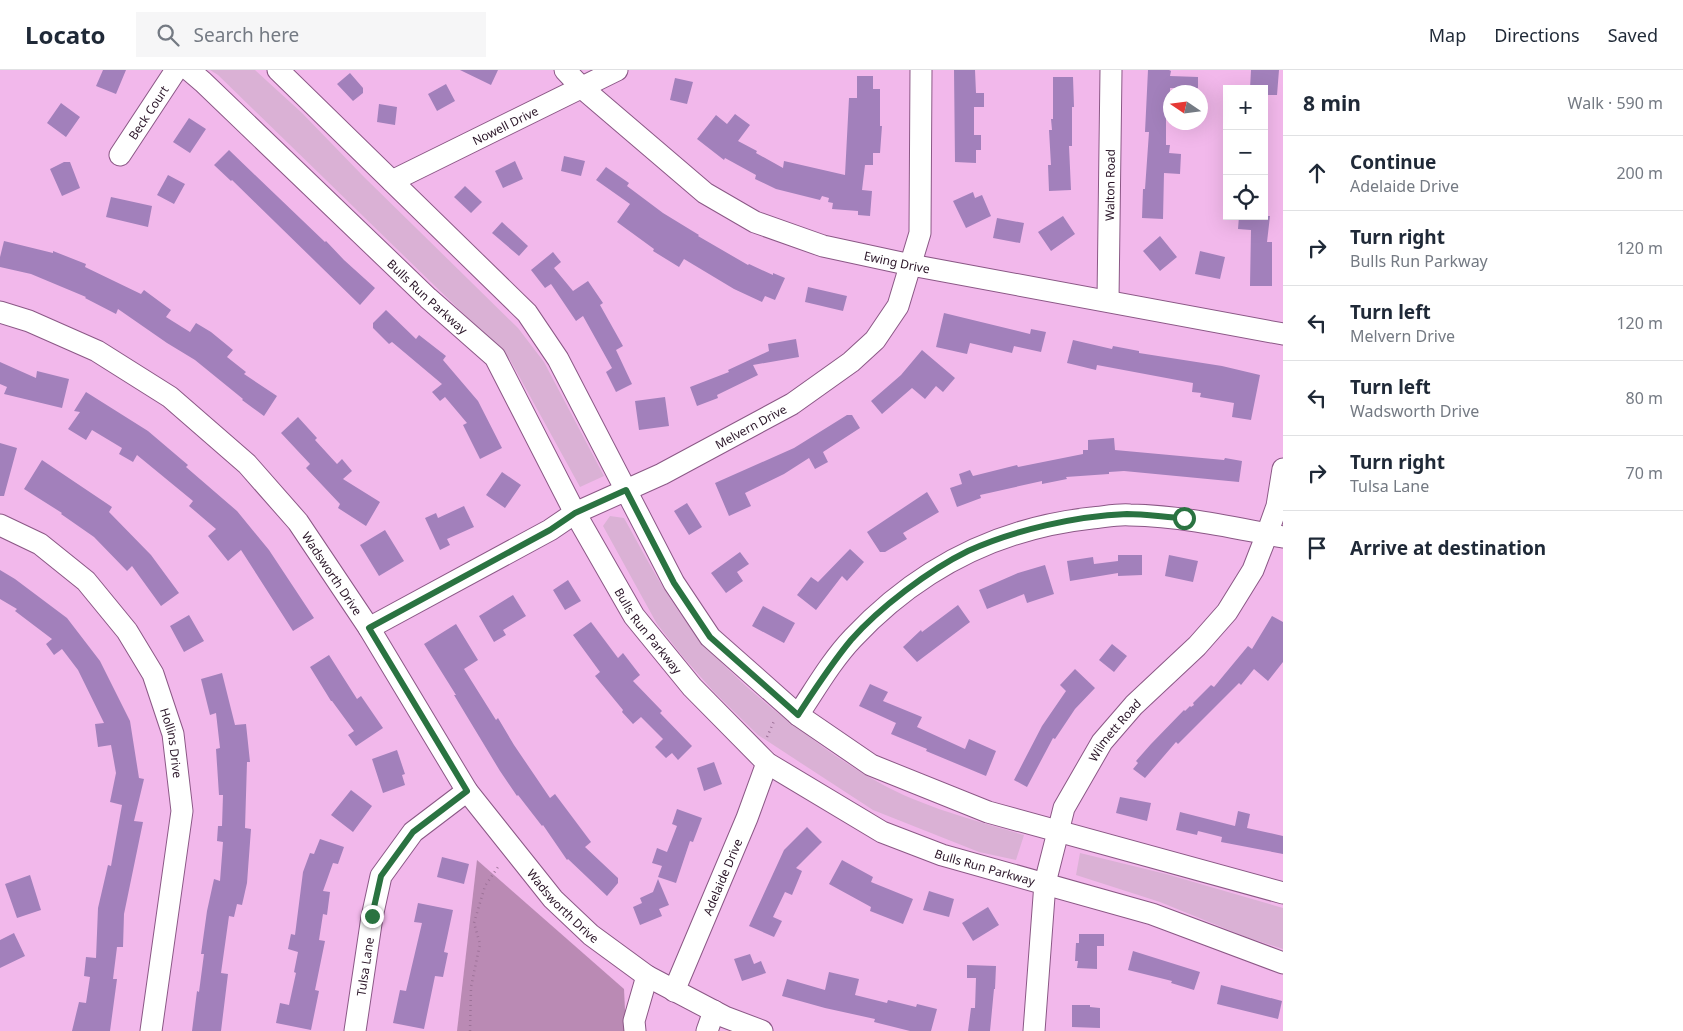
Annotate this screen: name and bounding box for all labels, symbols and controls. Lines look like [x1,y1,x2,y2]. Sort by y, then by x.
search box [136,12,486,57]
text: Locato [25,18,106,51]
icon: search [154,21,182,49]
text: Search here [194,22,299,48]
text: Map [1429,23,1466,47]
text: Directions [1494,23,1580,47]
text: Saved [1608,23,1658,47]
street label: Beck Court [124,82,172,143]
north arrow [1163,85,1208,130]
map controls [1223,85,1268,220]
button: + [1223,85,1268,130]
text: 8 min [1303,89,1361,117]
text: Walk · 590 m [1568,92,1663,114]
street label: Nowell Drive [469,102,541,149]
button: − [1223,130,1268,175]
street label: Walton Road [1101,149,1118,221]
text: Continue [1350,149,1436,175]
icon: ahead [1303,159,1331,187]
text: 200 m [1616,162,1663,184]
button: locate [1223,175,1268,220]
text: Adelaide Drive [1350,175,1459,197]
text: Turn right [1350,224,1445,250]
icon: right [1303,234,1331,262]
text: 120 m [1616,237,1663,259]
street label: Ewing Drive [862,247,931,277]
text: Bulls Run Parkway [1350,250,1488,272]
street label: Bulls Run Parkway [384,255,472,338]
text: Turn left [1350,299,1431,325]
icon: left [1303,309,1331,337]
text: 120 m [1616,312,1663,334]
text: Melvern Drive [1350,325,1455,347]
text: Turn left [1350,374,1431,400]
icon: left [1303,384,1331,412]
text: 80 m [1626,387,1663,409]
street label: Melvern Drive [712,400,790,452]
text: Wadsworth Drive [1350,400,1479,422]
text: Turn right [1350,449,1445,475]
icon: right [1303,459,1331,487]
text: 70 m [1626,462,1663,484]
text: Tulsa Lane [1350,475,1429,497]
route start [1173,507,1196,530]
street label: Wadsworth Drive [298,528,367,619]
icon: arrive [1303,534,1331,562]
text: Arrive at destination [1350,535,1546,561]
street label: Bulls Run Parkway [611,585,687,678]
street label: Wilmett Road [1084,695,1144,764]
street label: Hollins Drive [156,705,187,779]
street label: Adelaide Drive [698,836,746,918]
street label: Bulls Run Parkway [932,844,1038,889]
street label: Wadsworth Drive [524,865,603,947]
route end [361,905,384,928]
street label: Tulsa Lane [352,936,377,997]

